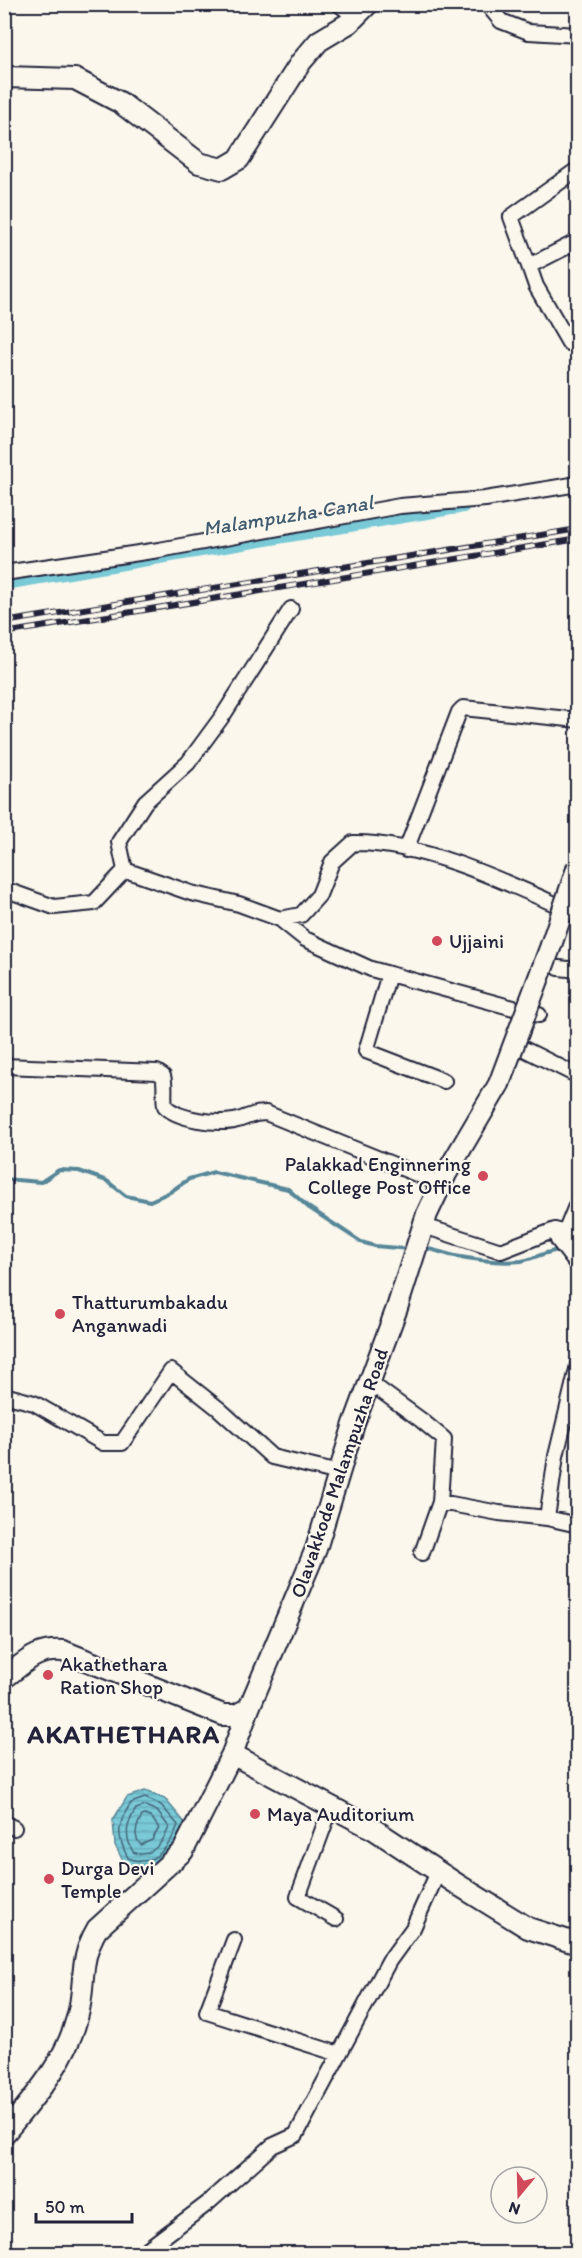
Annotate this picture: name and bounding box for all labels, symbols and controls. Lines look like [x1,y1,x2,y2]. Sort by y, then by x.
water label: Malampuzha Canal [201,489,377,541]
place label: Ujjaini [449,929,504,953]
marker: Ujjaini [430,934,444,948]
place label: Palakkad Enginnering College Post Office [285,1152,472,1199]
marker: Palakkad Enginnering College Post Office [476,1169,490,1183]
place label: Thatturumbakadu Anganwadi [72,1290,228,1337]
marker: Thatturumbakadu Anganwadi [53,1307,67,1321]
street label: Olavakkode Malampuzha Road [285,1345,393,1601]
place label: Akathethara Ration Shop [60,1652,168,1699]
marker: Akathethara Ration Shop [41,1668,55,1682]
district label: AKATHETHARA [26,1718,221,1750]
place label: Maya Auditorium [267,1802,414,1826]
marker: Maya Auditorium [248,1807,262,1821]
place label: Durga Devi Temple [61,1856,154,1903]
marker: Durga Devi Temple [42,1872,56,1886]
north arrow [489,2165,549,2225]
scale bar [36,2186,132,2224]
text: 50 m [45,2196,85,2218]
text: N [506,2198,522,2219]

